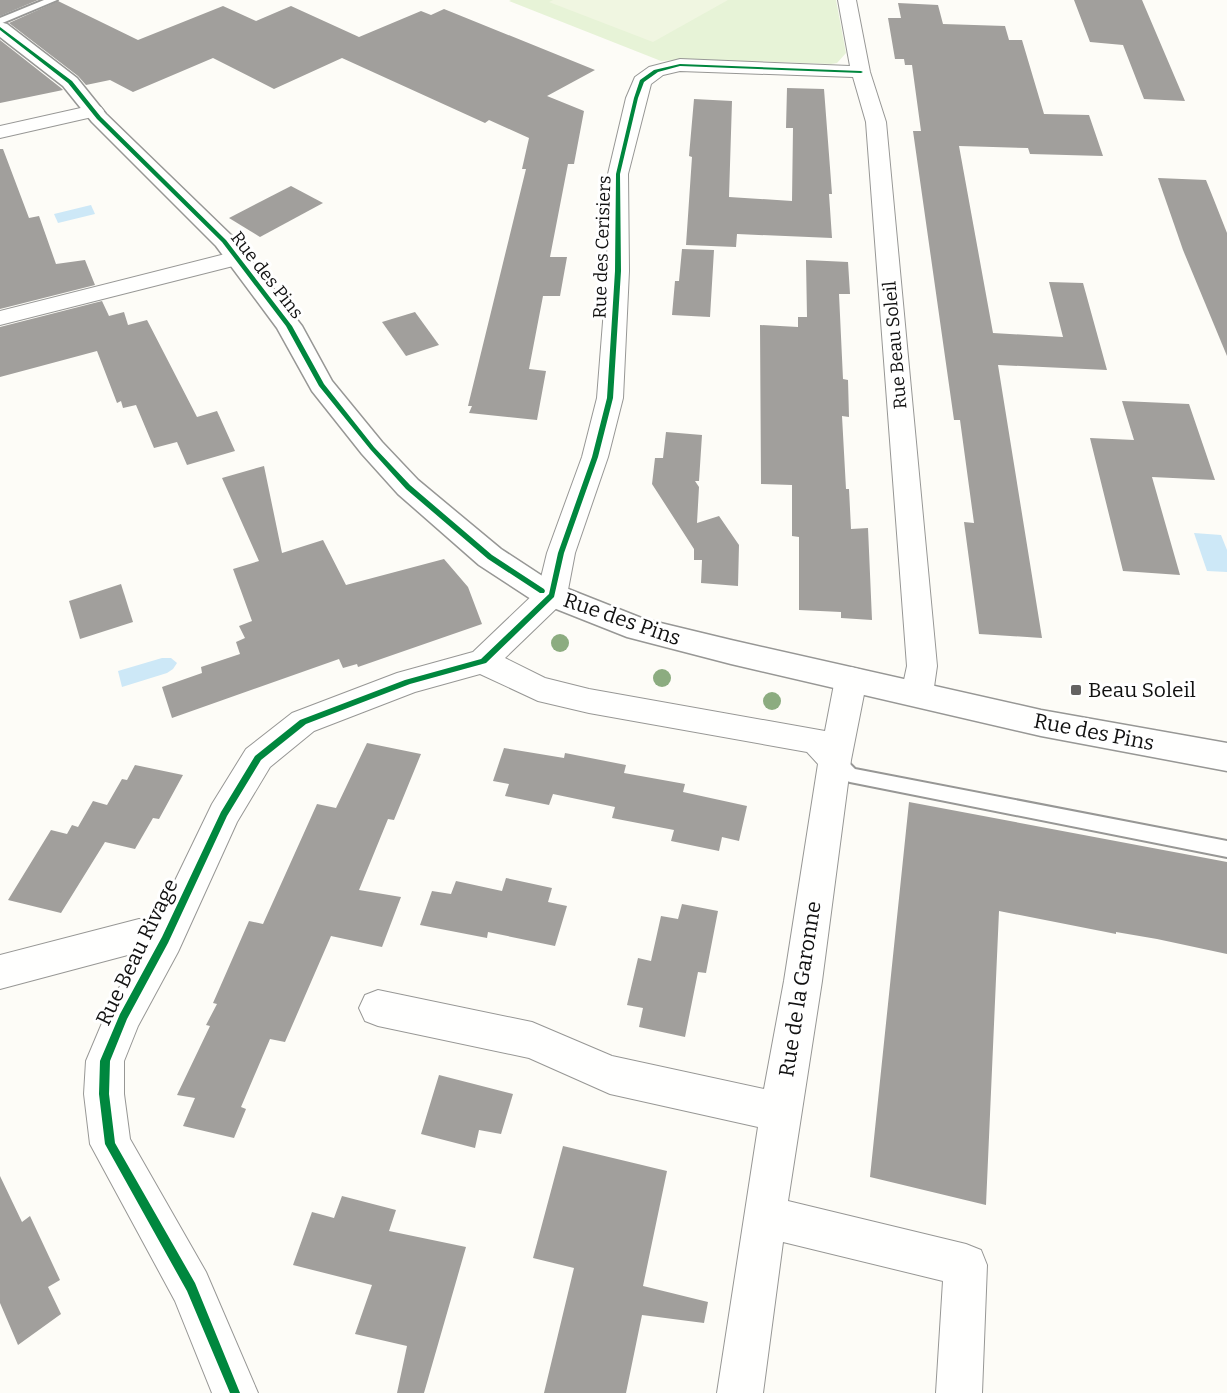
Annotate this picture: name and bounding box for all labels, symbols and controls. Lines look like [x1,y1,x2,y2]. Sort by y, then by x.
street label: Rue des Cerisiers [589,175,615,319]
street label: Rue des Pins [226,227,308,323]
street label: Rue Beau Soleil [878,280,912,410]
street label: Rue des Pins [560,587,684,651]
place label: Beau Soleil [1088,677,1196,703]
marker: Beau Soleil [1069,683,1083,697]
street label: Rue des Pins [1032,708,1156,756]
street label: Rue Beau Rivage [90,874,184,1030]
street label: Rue de la Garonne [773,899,827,1079]

